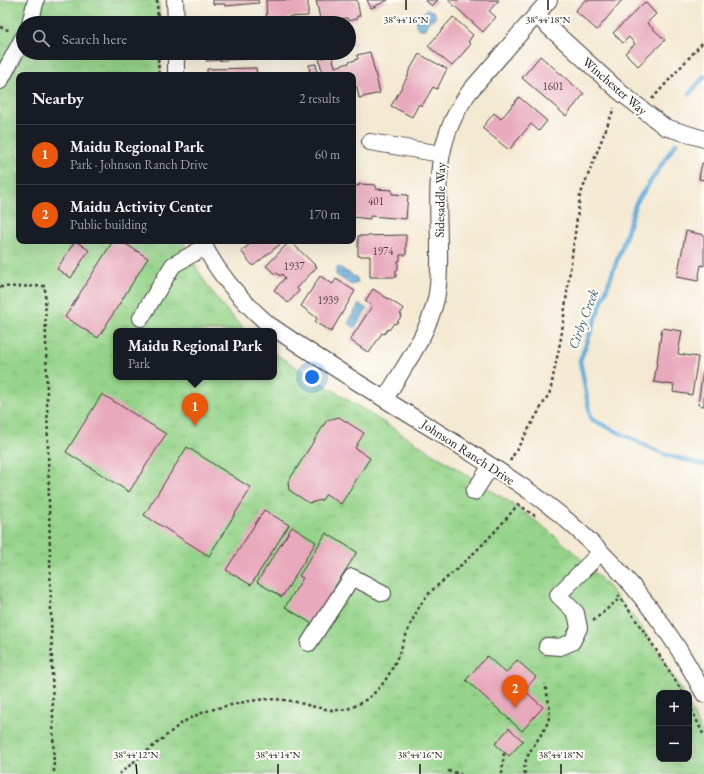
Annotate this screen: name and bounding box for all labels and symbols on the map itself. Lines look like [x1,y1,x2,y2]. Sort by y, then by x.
text: 38°44'16"N [384,13,429,26]
text: 38°44'18"N [526,13,571,26]
street label: Winchester Way [579,53,651,119]
house number: 1601 [542,79,564,93]
street label: Sidesaddle Way [431,162,449,238]
house number: 401 [368,194,384,208]
house number: 1974 [372,244,394,258]
house number: 1937 [283,259,305,273]
water label: Cirby Creek [564,286,602,351]
house number: 1939 [317,293,339,307]
your location [302,367,322,387]
pin: 1 [182,393,208,426]
street label: Johnson Ranch Drive [417,415,518,489]
pin: 2 [502,675,528,708]
text: 38°44'12"N [114,748,159,761]
text: 38°44'14"N [256,748,301,761]
text: 38°44'16"N [398,748,443,761]
text: 38°44'18"N [539,748,584,761]

